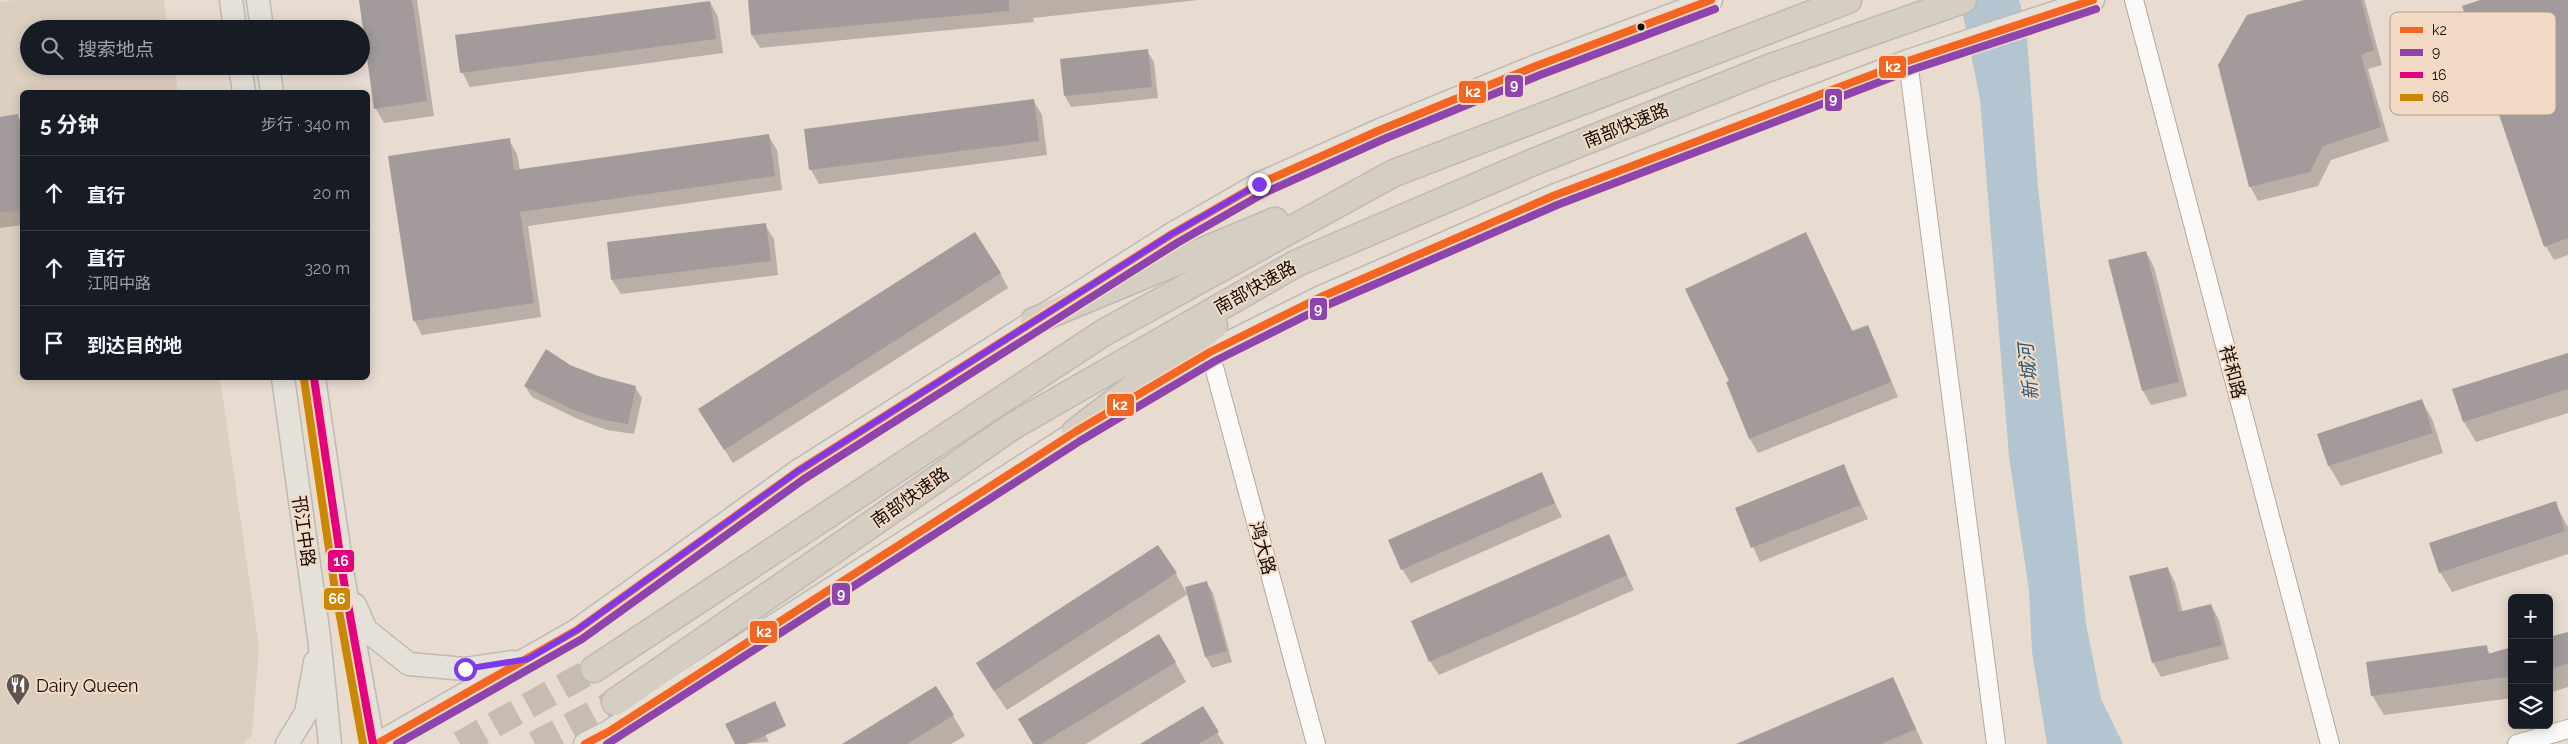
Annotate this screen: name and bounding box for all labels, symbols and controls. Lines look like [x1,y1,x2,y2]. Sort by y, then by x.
legend [2390,12,2556,115]
search box [20,20,370,75]
unlabelled marker [1636,22,1646,32]
text: k2 [2432,22,2447,38]
icon: search [38,34,66,62]
text: 搜索地点 [78,38,154,60]
text: 9 [2432,44,2440,60]
line badge: k2 [1878,55,1907,79]
text: k2 [1885,59,1901,75]
text: 16 [2432,67,2446,83]
line badge: 9 [1504,74,1524,98]
text: 9 [1510,77,1518,93]
line badge: k2 [1458,80,1487,104]
text: k2 [1465,84,1481,100]
line badge: 9 [1824,88,1843,112]
text: 66 [2432,89,2449,105]
text: 9 [1829,91,1837,107]
street label: 南部快速路 [1580,98,1672,152]
text: 5 分钟 [40,112,99,137]
text: 步行 · 340 m [261,115,350,134]
route end [1248,173,1271,196]
icon: ahead [40,179,68,207]
text: 直行 [87,184,125,206]
text: 20 m [313,184,350,203]
text: 直行 [87,247,125,269]
icon: ahead [40,254,68,282]
street label: 南部快速路 [1211,256,1299,318]
text: 320 m [305,259,350,278]
text: 江阳中路 [87,274,151,293]
line badge: 9 [1309,297,1328,321]
text: 9 [1314,301,1322,317]
icon: arrive [40,329,68,357]
text: 到达目的地 [87,334,182,356]
water label: 新城河 [2014,339,2042,402]
street label: 祥和路 [2216,343,2250,401]
line badge: k2 [1106,393,1135,417]
text: k2 [1112,397,1128,413]
street label: 南部快速路 [867,463,953,531]
street label: 邗江中路 [289,494,319,568]
street label: 鸿大路 [1246,519,1280,577]
line badge: 16 [327,549,355,573]
text: 16 [333,553,349,569]
line badge: 9 [831,582,851,606]
text: 9 [837,586,845,602]
line badge: 66 [323,587,351,611]
text: 66 [329,591,346,607]
map controls [2508,594,2553,729]
button: + [2508,594,2553,639]
line badge: k2 [749,620,778,644]
text: k2 [756,624,772,640]
button: − [2508,639,2553,684]
route start [454,658,477,681]
restaurant icon: Dairy Queen [5,672,31,706]
place label: Dairy Queen [36,675,139,696]
button: layers [2508,684,2553,729]

